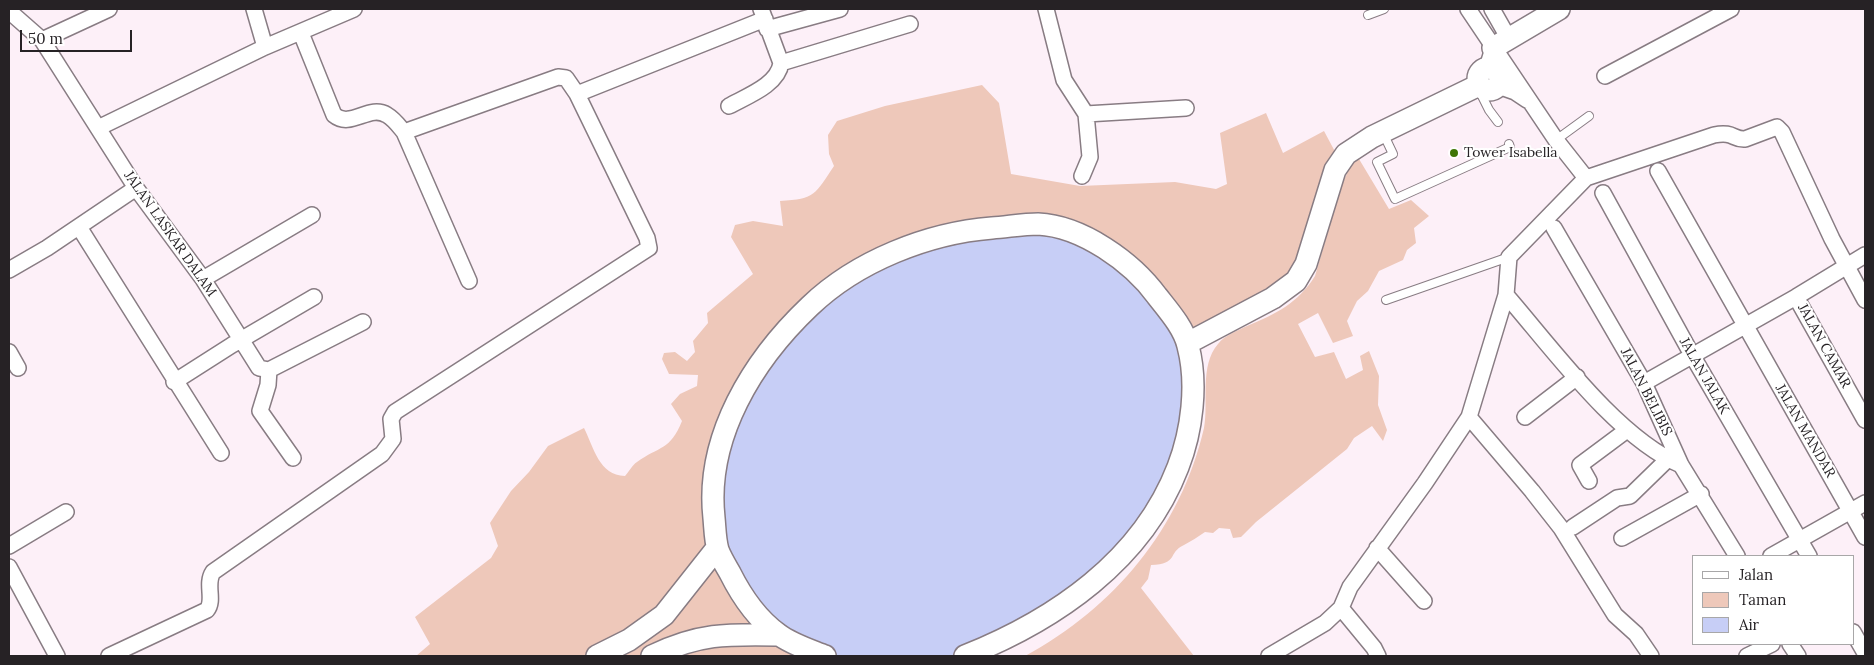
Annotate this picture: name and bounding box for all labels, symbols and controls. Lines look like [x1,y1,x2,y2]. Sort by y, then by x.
scale bar [22,20,135,52]
text: 50 m [28,29,63,48]
place label: Tower Isabella [1464,145,1558,161]
marker: Tower Isabella [1448,147,1460,159]
street label: JALAN LASKAR DALAM [120,168,220,300]
street label: JALAN CAMAR [1794,301,1854,391]
street label: JALAN JALAK [1675,335,1733,417]
street label: JALAN BELIBIS [1617,345,1675,439]
street label: JALAN MANDAR [1771,381,1839,481]
legend [1692,555,1854,645]
text: Jalan [1739,565,1773,584]
text: Taman [1739,590,1786,609]
text: Air [1739,615,1759,634]

